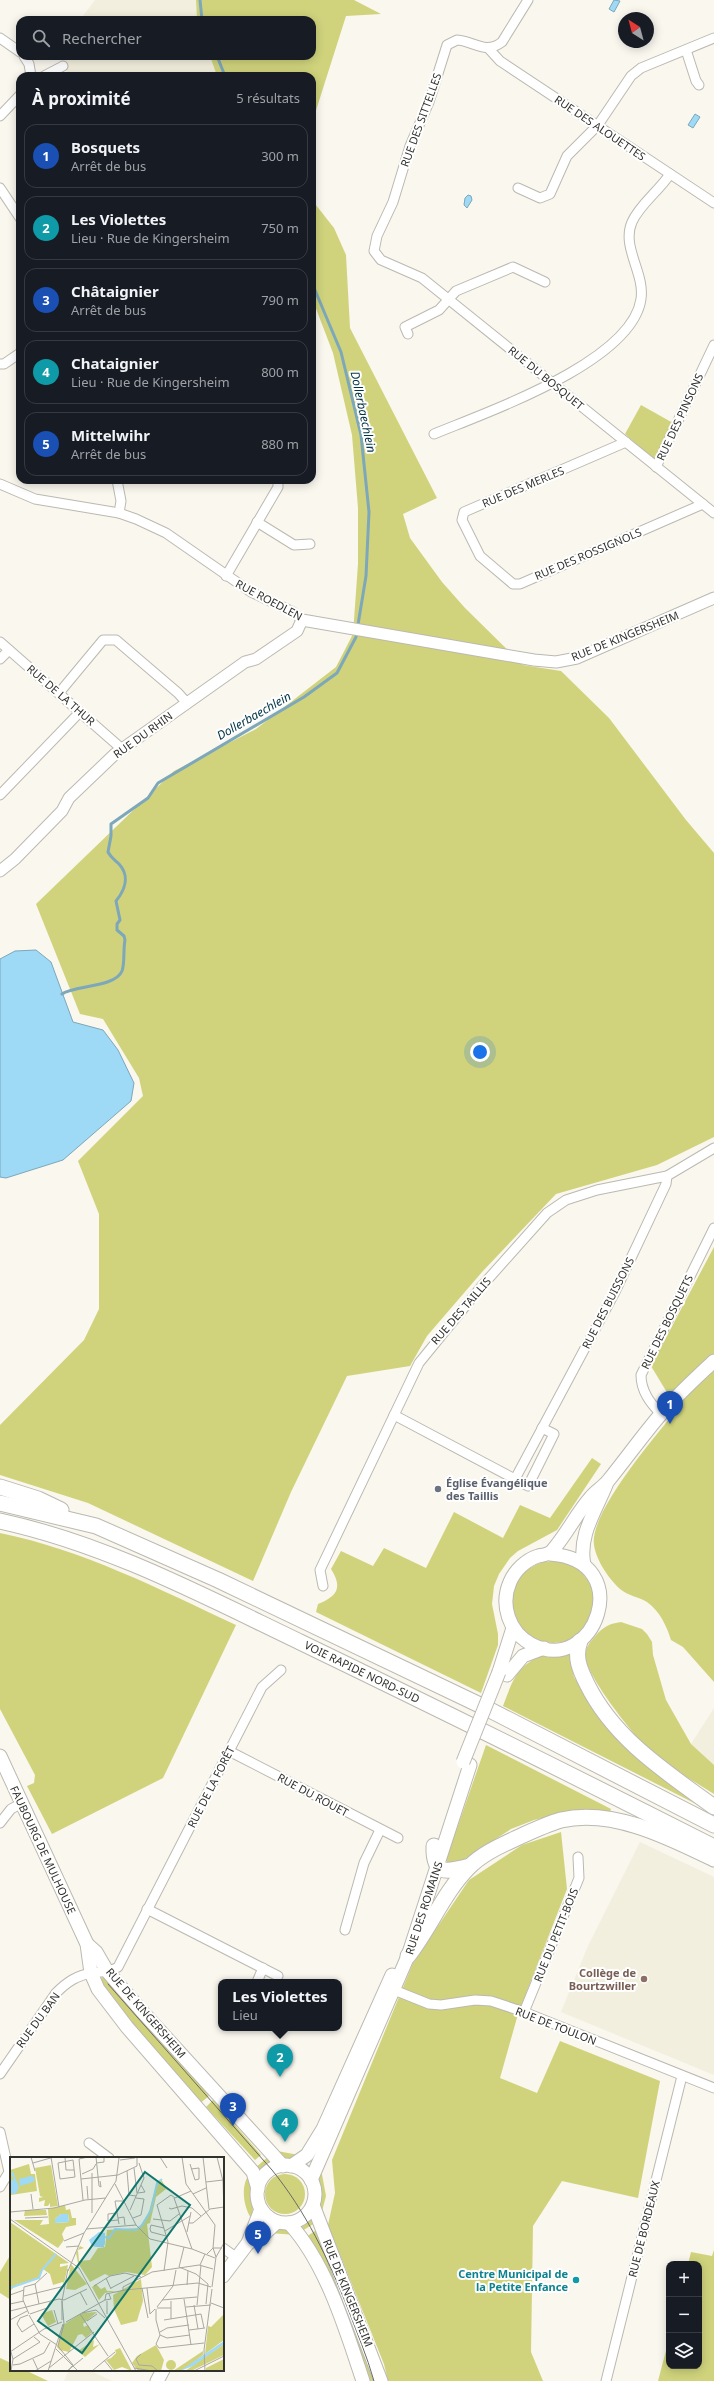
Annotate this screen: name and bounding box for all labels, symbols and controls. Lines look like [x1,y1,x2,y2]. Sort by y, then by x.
north arrow [618,12,654,48]
search box [16,16,316,60]
icon: search [30,27,52,49]
text: Rechercher [62,28,142,48]
street label: RUE DES SITTELLES [397,71,444,169]
text: À proximité [32,87,131,110]
text: 5 résultats [236,89,300,107]
street label: RUE DES ALOUETTES [552,91,649,164]
text: Bosquets [71,137,140,157]
text: 1 [42,147,50,165]
text: 300 m [261,147,299,165]
text: Arrêt de bus [71,157,146,175]
text: Les Violettes [71,209,166,229]
text: 2 [42,219,50,237]
text: 750 m [261,219,299,237]
text: Lieu · Rue de Kingersheim [71,229,230,247]
text: Châtaignier [71,281,159,301]
text: 3 [42,291,50,309]
text: 790 m [261,291,299,309]
text: Arrêt de bus [71,301,146,319]
street label: RUE DU BOSQUET [505,342,587,413]
text: Chataignier [71,353,159,373]
text: 4 [42,363,50,381]
text: 800 m [261,363,299,381]
water label: Dollerbaechlein [347,370,380,454]
street label: RUE DES PINSONS [653,371,706,463]
text: Lieu · Rue de Kingersheim [71,373,230,391]
text: Mittelwihr [71,425,150,445]
text: 5 [42,435,50,453]
text: 880 m [261,435,299,453]
text: Arrêt de bus [71,445,146,463]
street label: RUE DES MERLES [479,462,566,511]
street label: RUE DES ROSSIGNOLS [532,524,644,583]
street label: RUE ROEDLEN [233,576,305,623]
street label: RUE DE KINGERSHEIM [569,607,681,664]
street label: RUE DE LA THUR [24,661,99,728]
water label: Dollerbaechlein [214,687,294,744]
street label: RUE DU RHIN [110,708,175,761]
your location [470,1042,490,1062]
street label: RUE DES BUISSONS [578,1254,637,1351]
street label: RUE DES BOSQUETS [637,1272,696,1372]
street label: RUE DES TAILLIS [427,1274,494,1347]
pin: 1 [657,1391,683,1424]
place label: Église Évangélique des Taillis [446,1475,548,1503]
marker: Église Évangélique des Taillis [433,1484,443,1494]
street label: VOIE RAPIDE NORD-SUD [302,1637,422,1706]
street label: RUE DE LA FORÊT [183,1743,238,1830]
street label: RUE DU ROUET [275,1770,351,1820]
street label: FAUBOURG DE MULHOUSE [7,1783,80,1916]
street label: RUE DES ROMAINS [401,1859,446,1957]
street label: RUE DU PETIT-BOIS [530,1886,581,1984]
street label: RUE DE KINGERSHEIM [103,1964,190,2061]
place label: Collège de Bourtzwiller [569,1965,636,1993]
marker: Collège de Bourtzwiller [639,1974,649,1984]
popup [218,1979,342,2031]
text: Les Violettes [232,1986,328,2006]
street label: RUE DU BAN [12,1989,63,2051]
street label: RUE DE TOULON [513,2003,599,2048]
text: Lieu [232,2006,258,2024]
pin: 2 [267,2044,293,2077]
pin: 3 [220,2093,246,2126]
pin: 4 [272,2109,298,2142]
inset map [10,2157,224,2371]
street label: RUE DE BORDEAUX [624,2178,663,2279]
pin: 5 [245,2221,271,2254]
street label: RUE DE KINGERSHEIM [320,2237,377,2349]
map controls [666,2261,702,2369]
button: + [666,2261,702,2297]
place label: Centre Municipal de la Petite Enfance [458,2266,568,2294]
marker: Centre Municipal de la Petite Enfance [571,2275,581,2285]
button: − [666,2297,702,2333]
button: layers [666,2333,702,2369]

